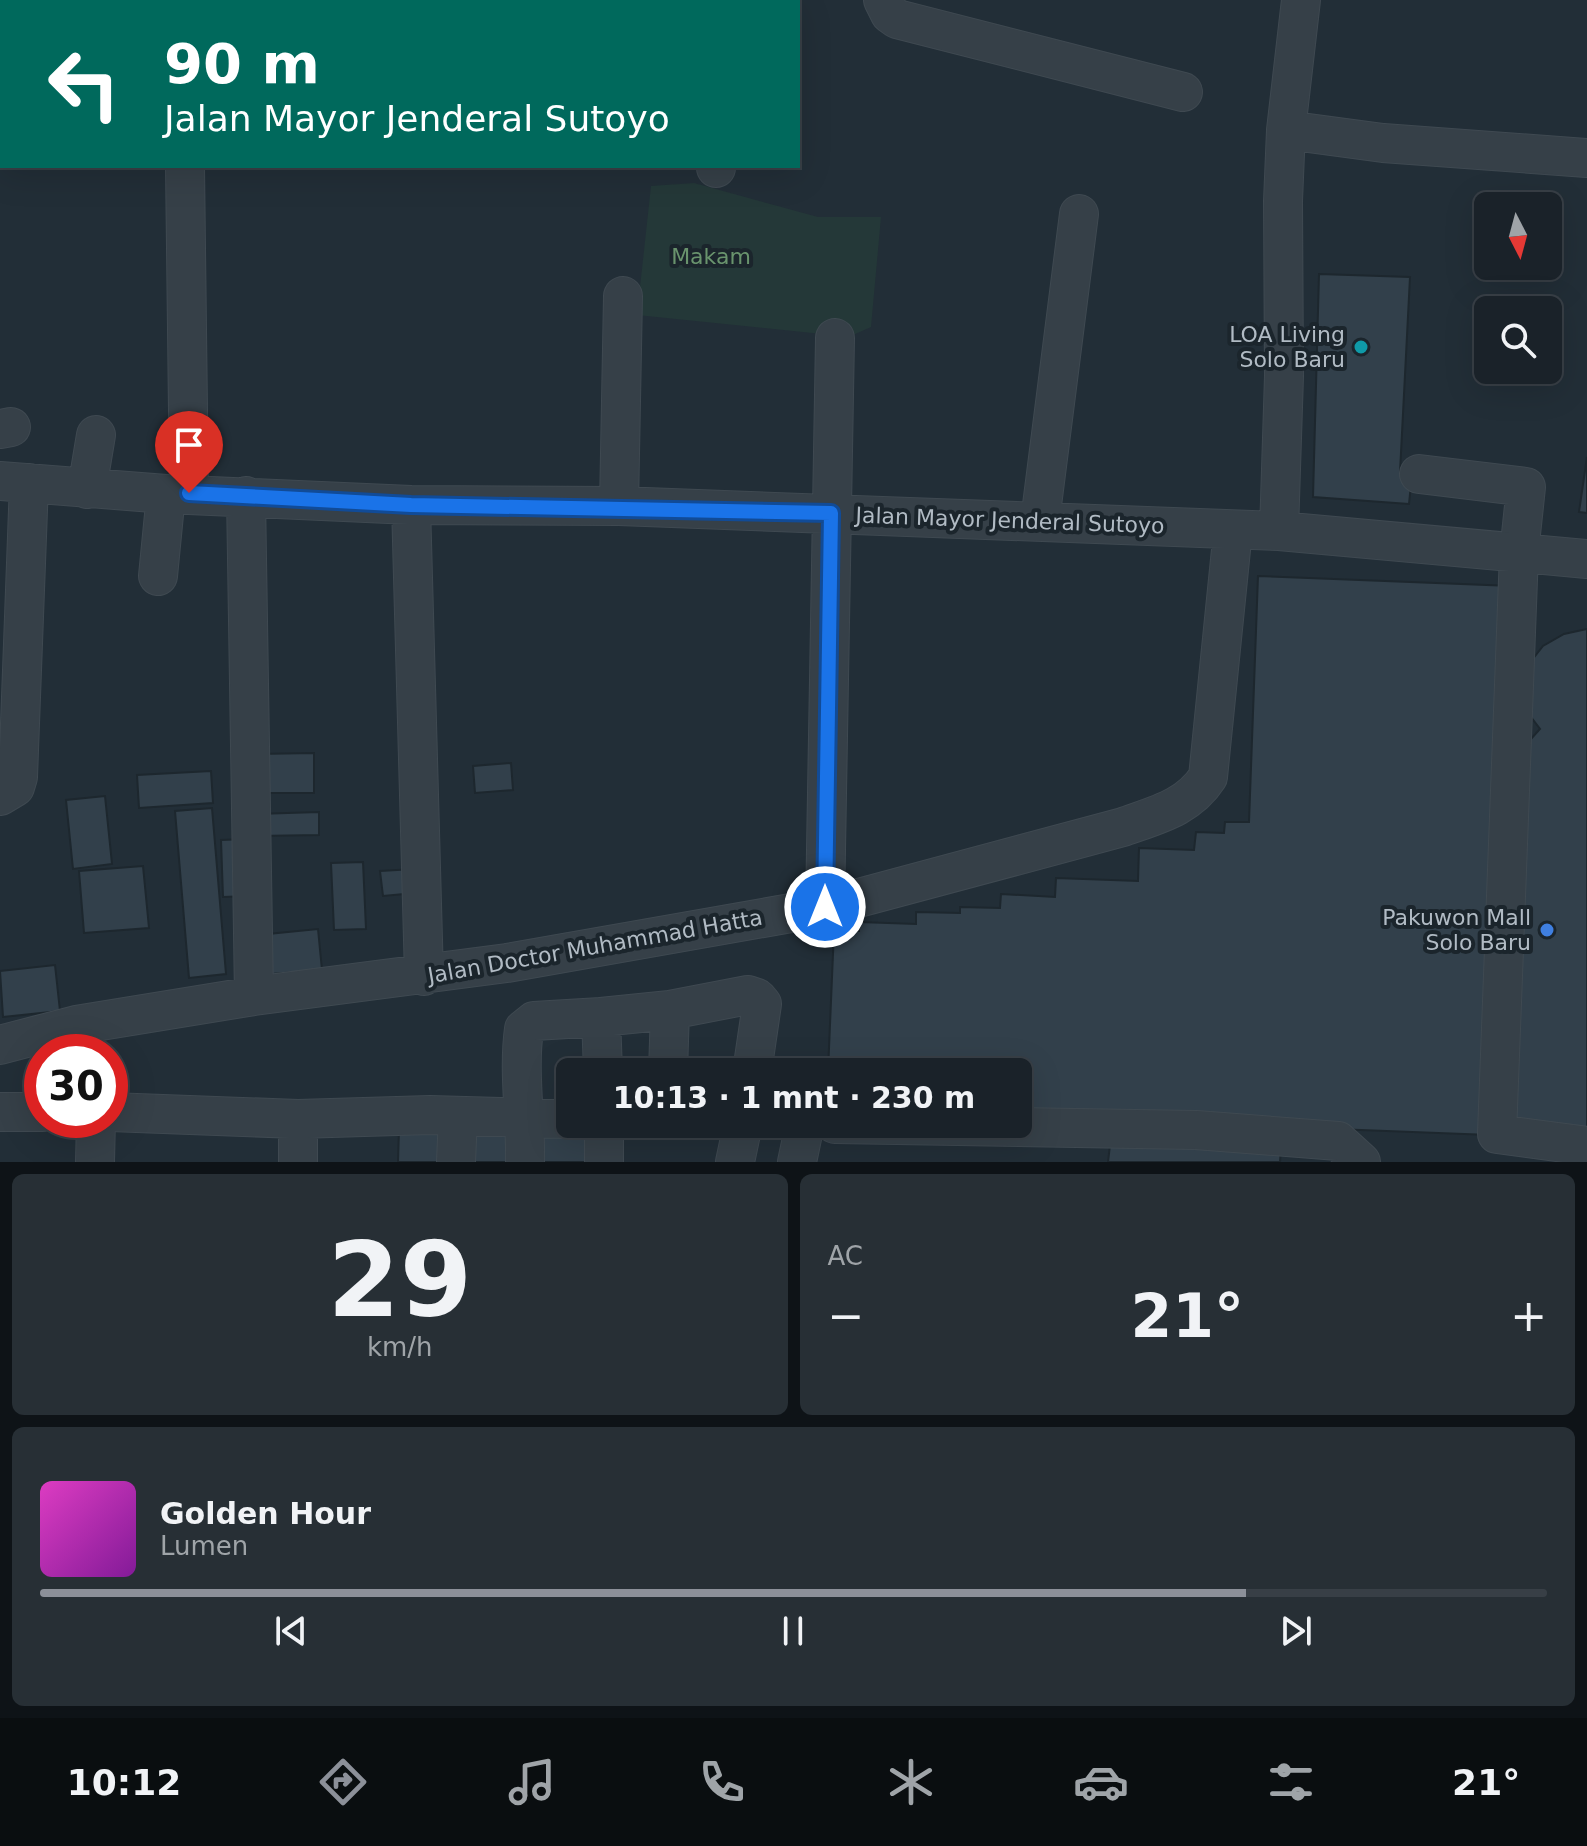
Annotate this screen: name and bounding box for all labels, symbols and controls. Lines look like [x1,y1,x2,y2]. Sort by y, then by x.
text: 90 m [164,31,320,96]
icon: left [32,32,136,136]
text: Jalan Mayor Jenderal Sutoyo [164,98,670,139]
north arrow [1474,192,1562,280]
map controls [1474,192,1562,384]
park label: Makam [671,244,751,269]
button: search [1474,296,1562,384]
place label: LOA Living Solo Baru [1229,322,1345,372]
marker: LOA Living Solo Baru [1352,338,1370,356]
pin [155,411,223,493]
icon: arrive [167,423,211,467]
street label: Jalan Mayor Jenderal Sutoyo [853,503,1165,538]
position arrow [783,865,867,949]
street label: Jalan Doctor Muhammad Hatta [424,905,764,989]
place label: Pakuwon Mall Solo Baru [1382,905,1531,955]
marker: Pakuwon Mall Solo Baru [1538,921,1556,939]
speed limit sign: 30 [24,1034,128,1138]
text: 10:13 · 1 mnt · 230 m [613,1080,975,1115]
text: 29 [327,1219,472,1341]
text: AC [828,1241,863,1271]
text: 21° [1131,1281,1244,1351]
text: − [828,1290,864,1341]
text: + [1510,1290,1547,1341]
text: km/h [367,1332,433,1362]
text: Golden Hour [160,1496,371,1531]
text: Lumen [160,1531,248,1561]
icon: previous [269,1609,313,1653]
icon: pause [771,1609,815,1653]
icon: next [1274,1609,1318,1653]
icon: directions [315,1754,371,1810]
icon: music [504,1754,560,1810]
icon: phone [694,1754,750,1810]
icon: climate [883,1754,939,1810]
icon: car [1073,1754,1129,1810]
icon: filters [1263,1754,1319,1810]
text: 10:12 [67,1762,181,1803]
text: 21° [1452,1762,1520,1803]

